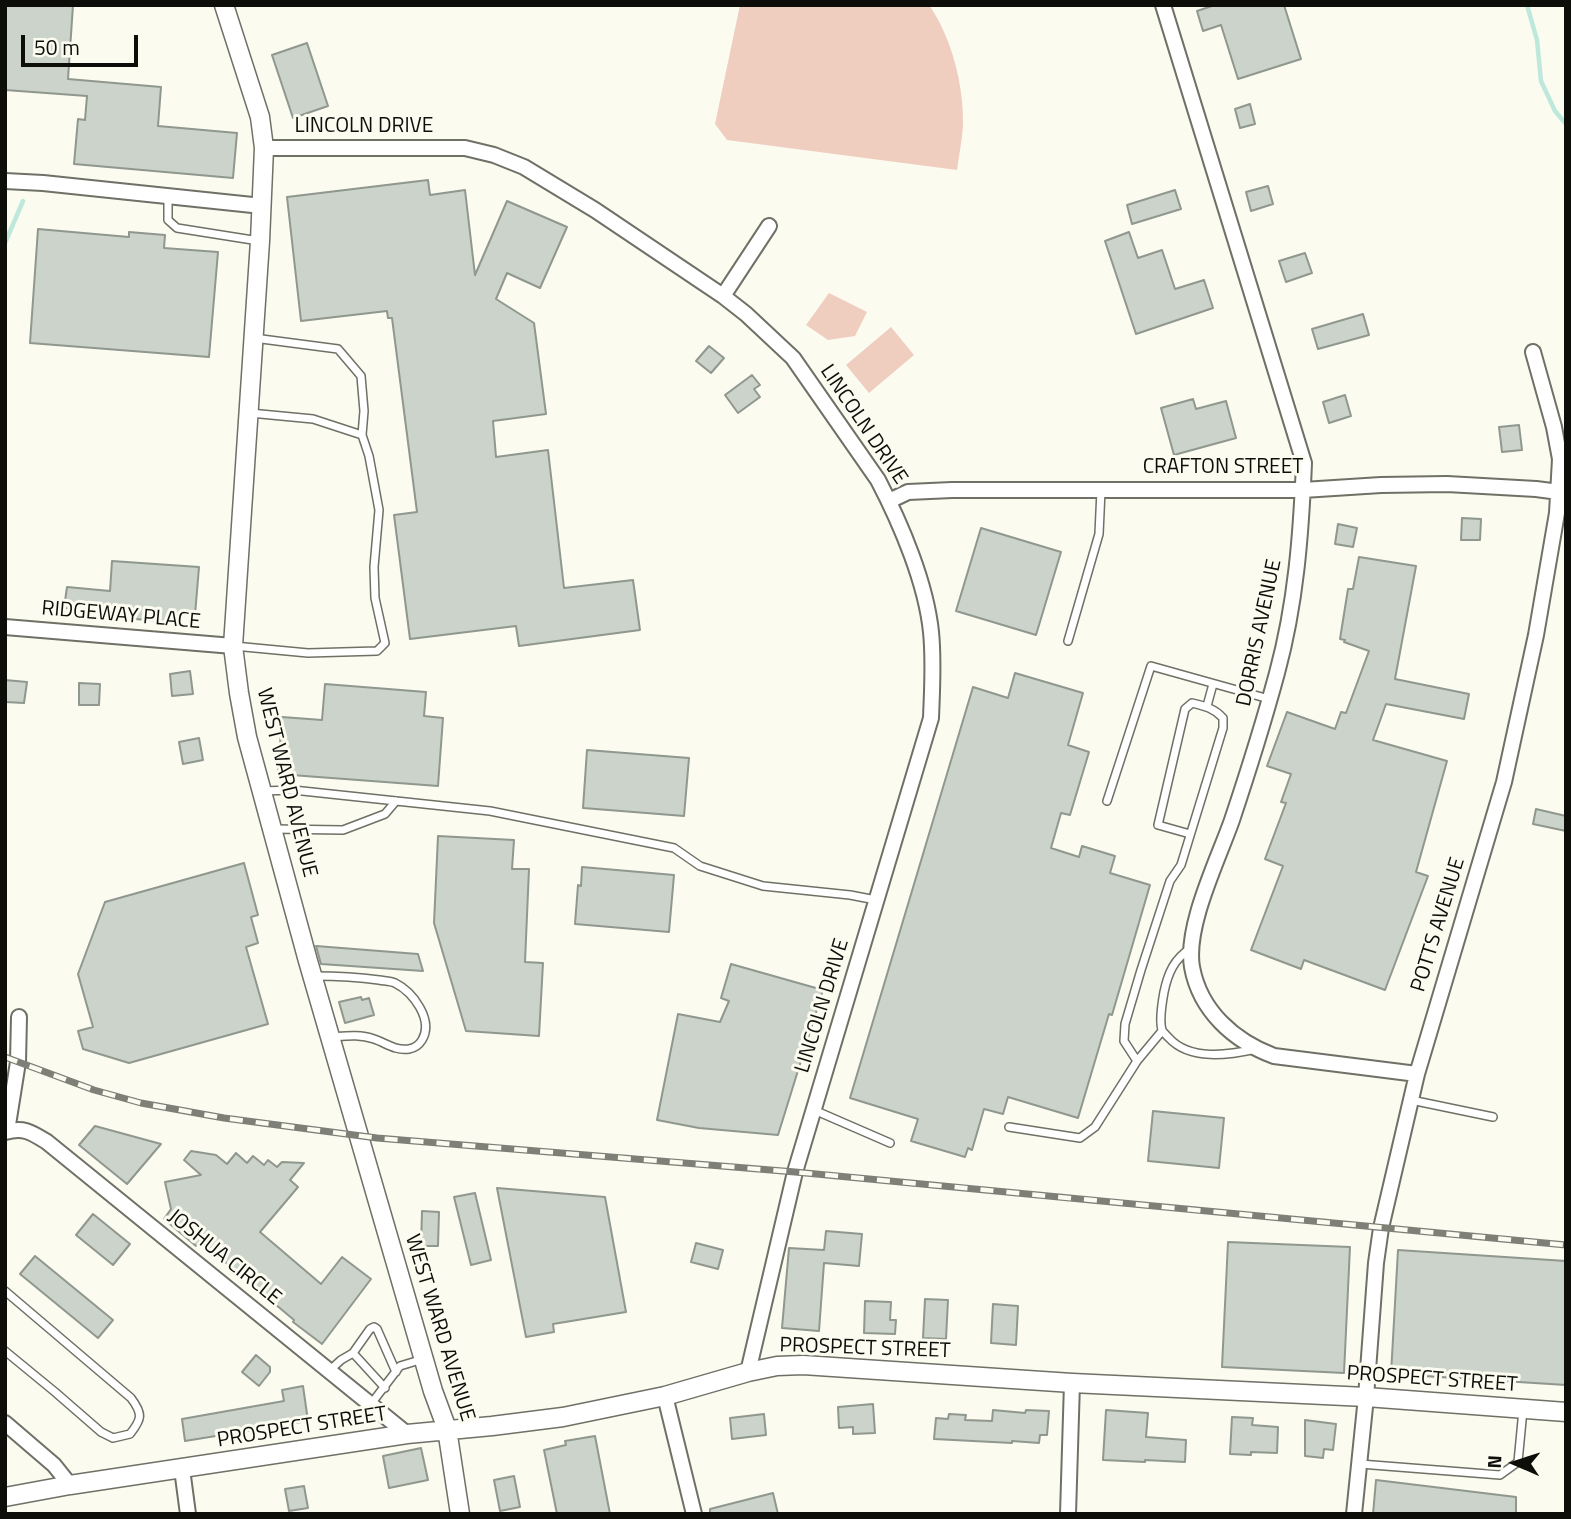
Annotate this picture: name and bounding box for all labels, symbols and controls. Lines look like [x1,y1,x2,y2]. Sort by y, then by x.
scale bar [24,21,142,65]
text: 50 m [34,31,80,63]
street label: LINCOLN DRIVE [295,114,433,140]
street label: LINCOLN DRIVE [814,360,912,490]
street label: CRAFTON STREET [1143,455,1303,481]
street label: DORRIS AVENUE [1232,557,1288,709]
street label: RIDGEWAY PLACE [40,596,202,636]
street label: WEST WARD AVENUE [250,686,322,880]
street label: POTTS AVENUE [1407,855,1471,995]
street label: LINCOLN DRIVE [791,936,855,1076]
street label: JOSHUA CIRCLE [162,1205,286,1311]
street label: WEST WARD AVENUE [399,1232,479,1424]
street label: PROSPECT STREET [779,1333,951,1365]
street label: PROSPECT STREET [1346,1361,1518,1399]
street label: PROSPECT STREET [215,1402,389,1454]
north arrow [1480,1428,1550,1498]
text: N [1479,1455,1508,1469]

